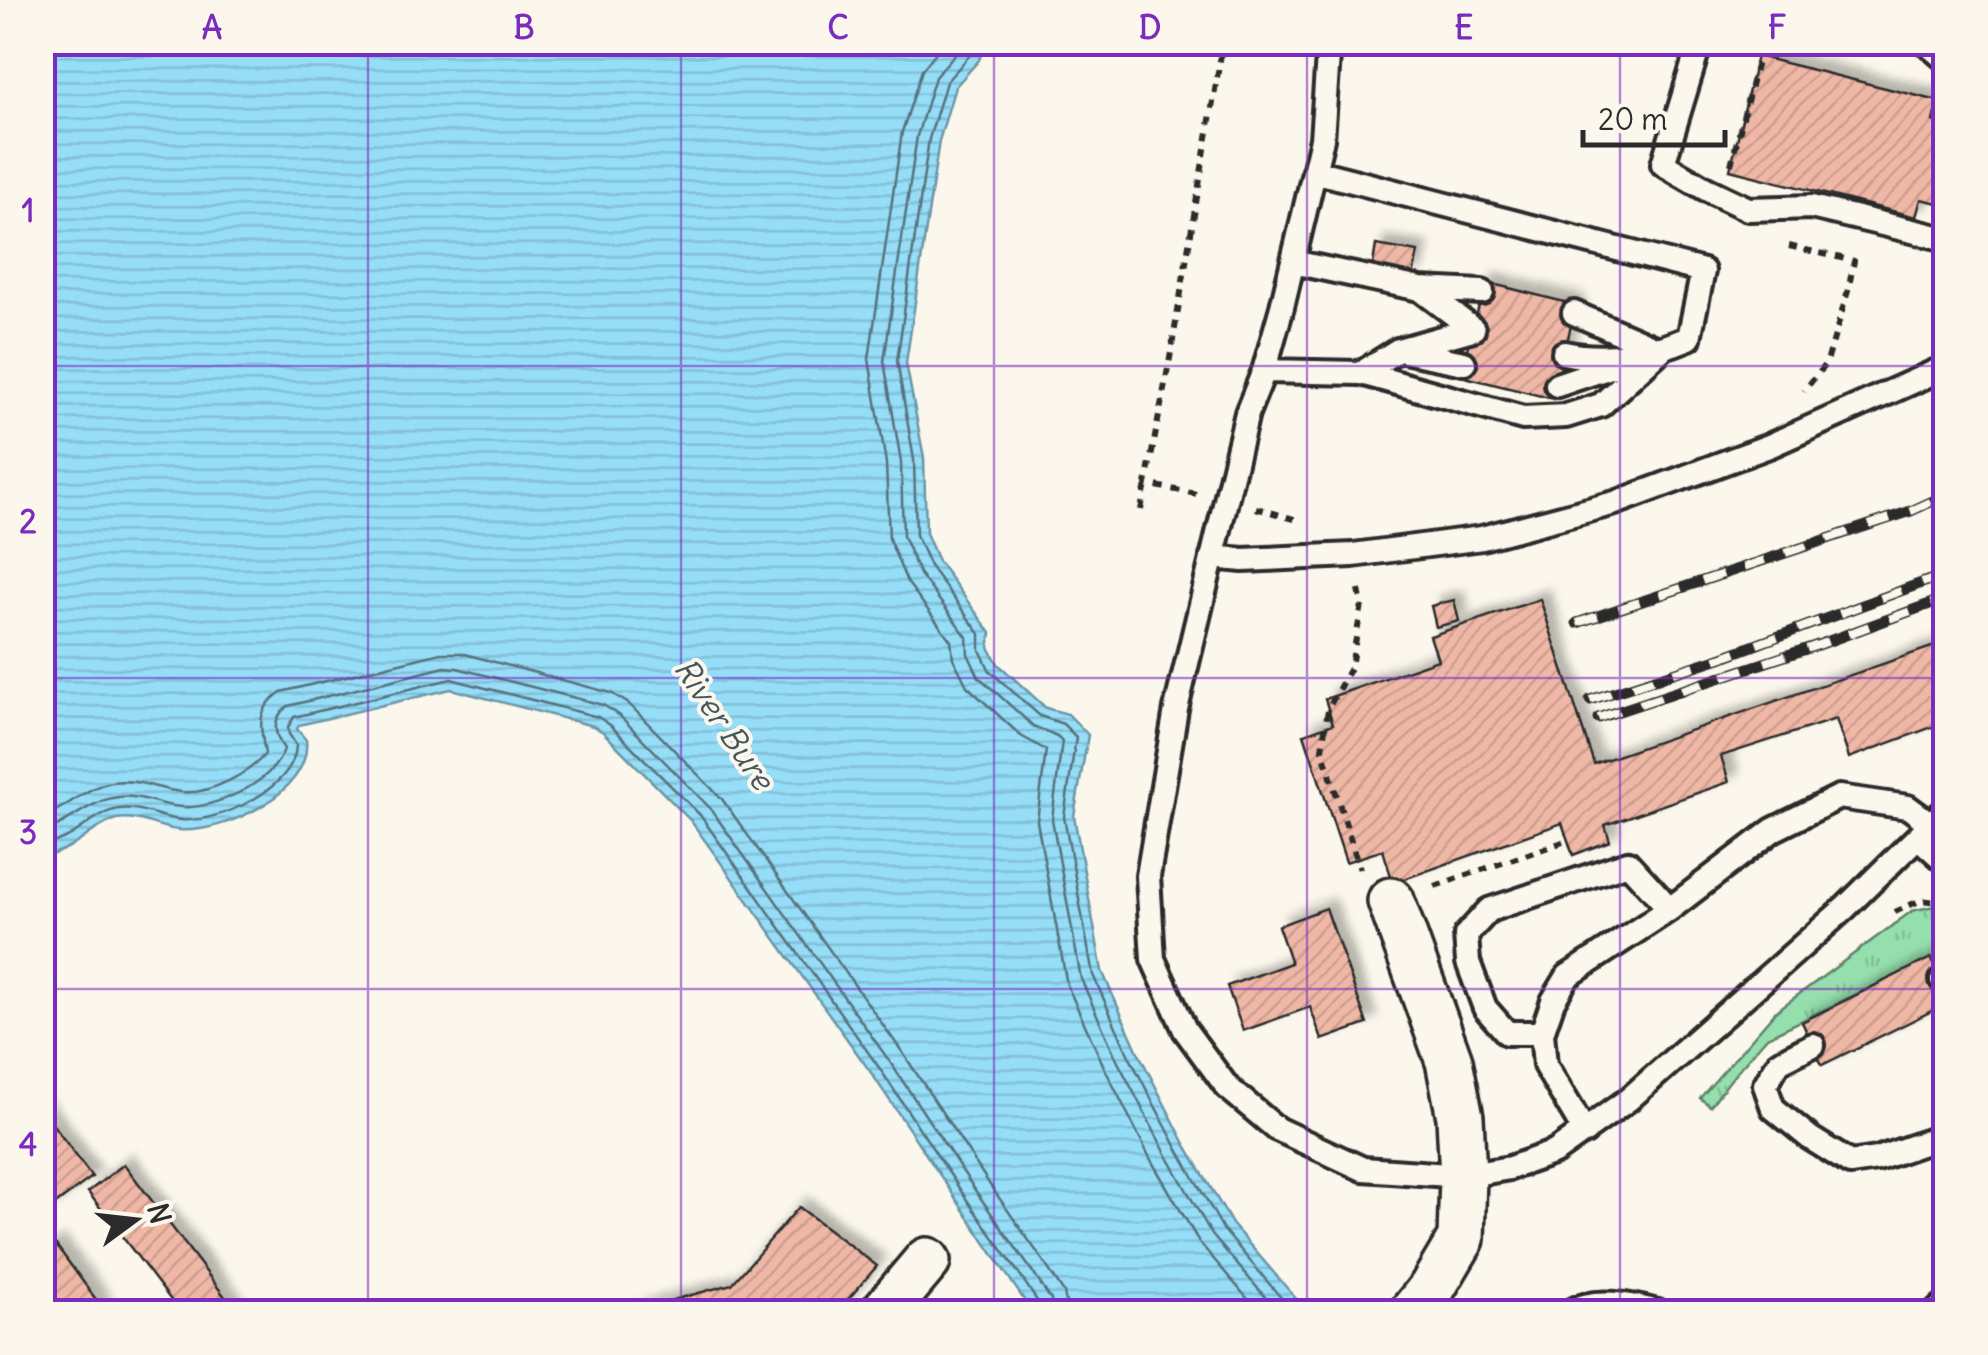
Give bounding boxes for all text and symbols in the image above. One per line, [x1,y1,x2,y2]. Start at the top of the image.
text: A [202,7,222,48]
text: B [514,7,534,48]
text: C [827,7,849,48]
text: D [1139,7,1161,48]
text: E [1455,7,1473,48]
text: F [1768,7,1786,48]
scale bar [1583,85,1726,147]
text: 20 m [1598,100,1668,138]
text: 1 [22,190,34,231]
text: 2 [19,501,37,542]
water label: River Bure [665,650,785,800]
text: 3 [19,812,37,853]
text: 4 [19,1124,37,1165]
north arrow [85,1170,185,1270]
text: N [139,1200,179,1228]

